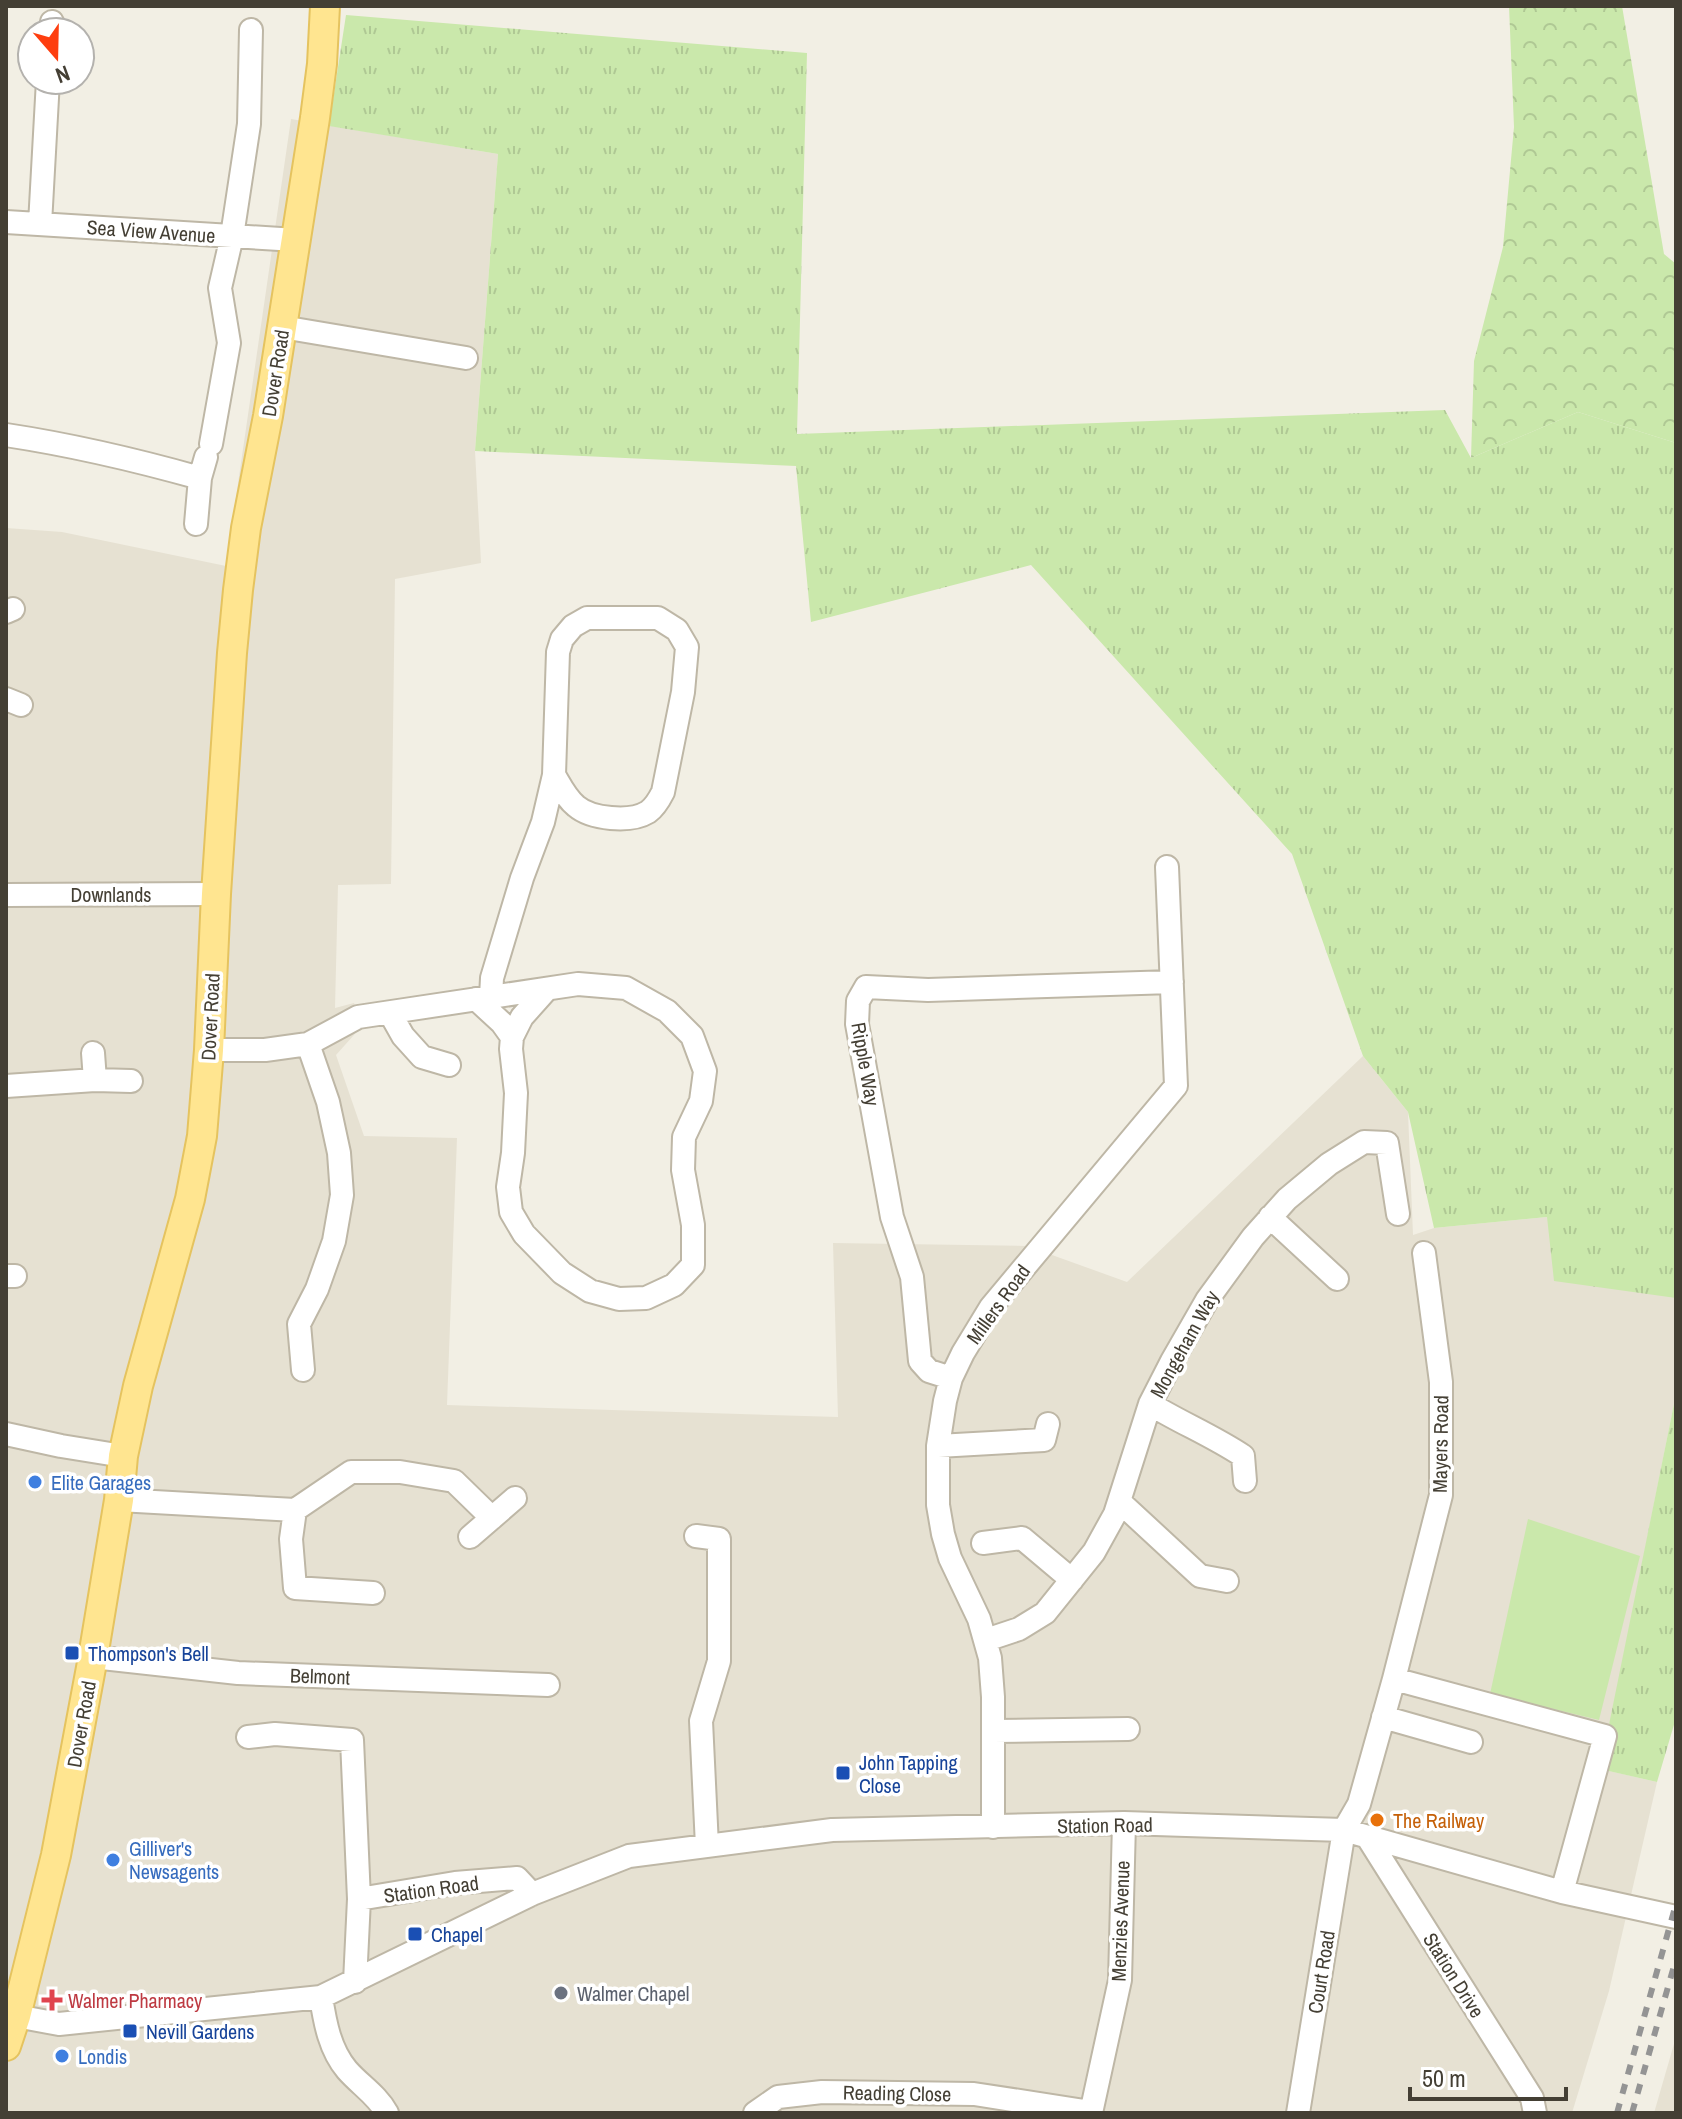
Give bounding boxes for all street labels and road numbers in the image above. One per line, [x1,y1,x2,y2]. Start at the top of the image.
street label: Sea View Avenue [86,213,216,249]
street label: Dover Road [255,328,295,418]
street label: Downlands [70,881,152,908]
street label: Dover Road [194,973,226,1061]
street label: Ripple Way [845,1020,887,1109]
street label: Millers Road [960,1259,1036,1349]
street label: Mongeham Way [1143,1285,1225,1403]
street label: Mayers Road [1426,1395,1454,1493]
street label: Belmont [289,1661,351,1691]
street label: Dover Road [60,1679,102,1769]
street label: Station Road [1057,1811,1153,1839]
street label: Menzies Avenue [1104,1860,1136,1982]
street label: Station Road [382,1869,480,1909]
street label: Station Drive [1417,1927,1491,2023]
street label: Court Road [1301,1928,1341,2016]
street label: Reading Close [843,2079,951,2107]

